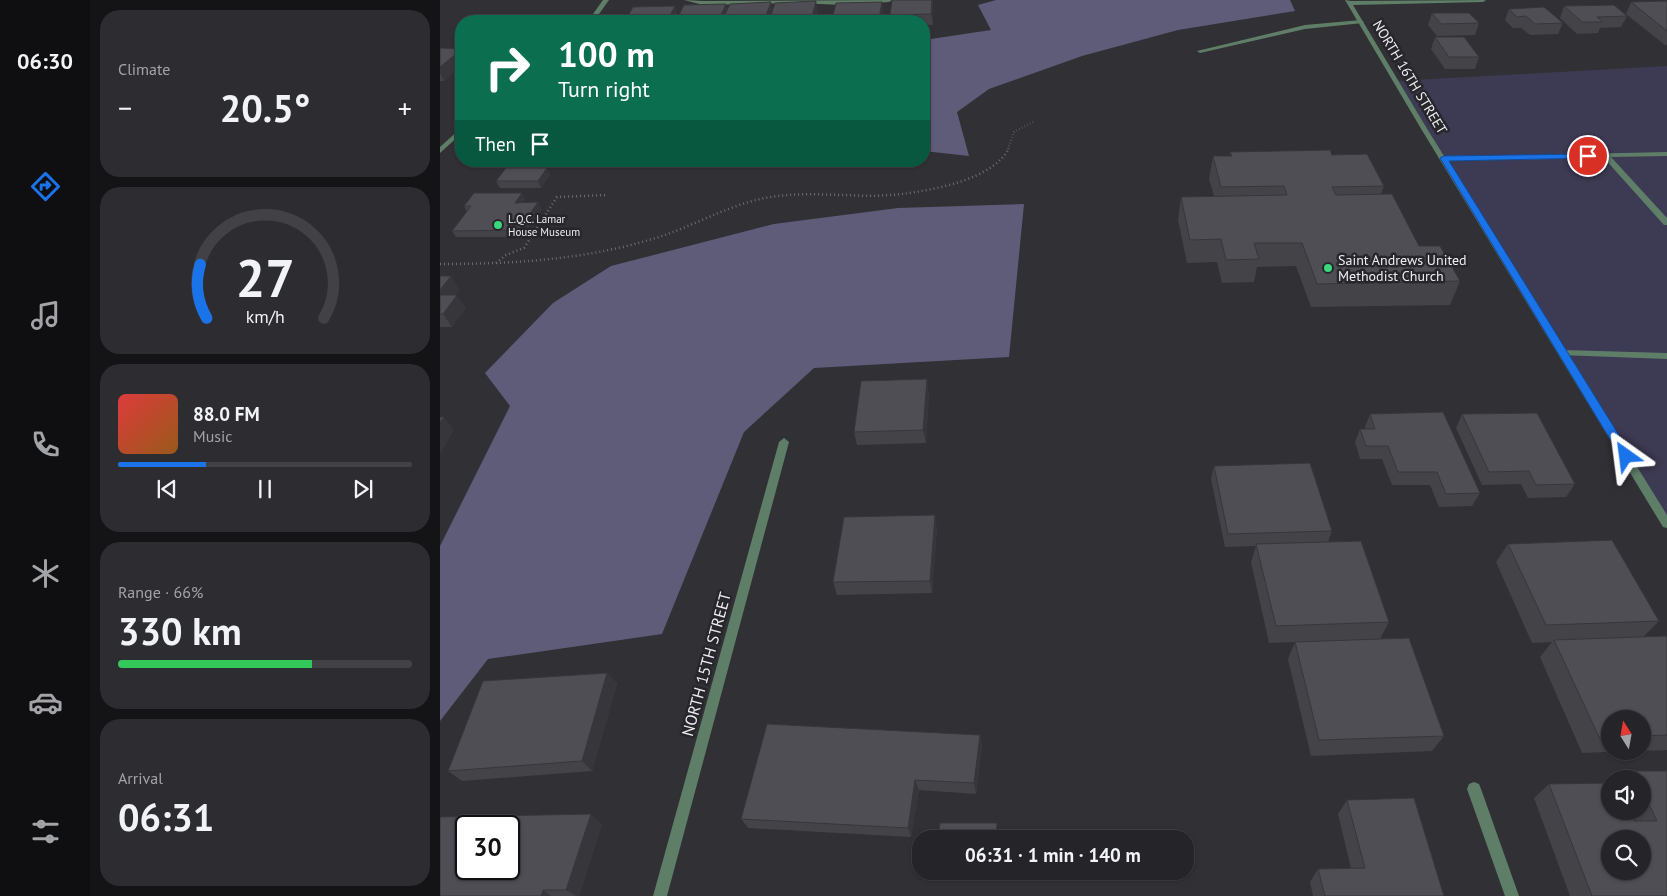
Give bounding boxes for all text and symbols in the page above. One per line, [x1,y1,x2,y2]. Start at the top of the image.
street label: NORTH 16TH STREET [1369,17,1451,137]
text: 100 m [558,31,655,77]
icon: right [475,35,540,100]
text: 06:30 [17,47,73,75]
text: Climate [118,59,170,79]
text: Turn right [558,75,650,103]
text: 20.5° [220,83,310,132]
text: − [118,89,132,126]
text: + [398,89,412,126]
icon: arrive [526,130,554,158]
text: Then [475,132,516,156]
pin [1567,135,1609,177]
icon: arrive [1574,142,1602,170]
icon: directions [28,169,63,204]
place label: L.Q.C. Lamar House Museum [508,212,580,239]
marker: L.Q.C. Lamar House Museum [492,219,504,231]
text: 27 [236,244,294,311]
place label: Saint Andrews United Methodist Church [1338,251,1467,285]
marker: Saint Andrews United Methodist Church [1322,262,1334,274]
icon: music [28,298,63,333]
text: km/h [245,305,285,328]
text: 88.0 FM [193,402,260,426]
text: Music [193,426,233,446]
icon: phone [28,427,63,462]
position arrow [1599,429,1651,481]
icon: previous [153,475,181,503]
icon: pause [251,475,279,503]
icon: next [349,475,377,503]
icon: climate [28,556,63,591]
text: Range · 66% [118,582,203,602]
street label: NORTH 15TH STREET [677,590,735,738]
text: 330 km [118,606,242,655]
icon: car [28,685,63,720]
north arrow [1601,710,1651,760]
map controls [1601,710,1651,880]
text: Arrival [118,768,163,788]
button: sound [1601,770,1651,820]
text: 06:31 [118,792,214,841]
icon: filters [28,814,63,849]
speed limit sign: 30 [455,815,520,880]
button: search [1601,830,1651,880]
text: 06:31 · 1 min · 140 m [965,843,1141,867]

